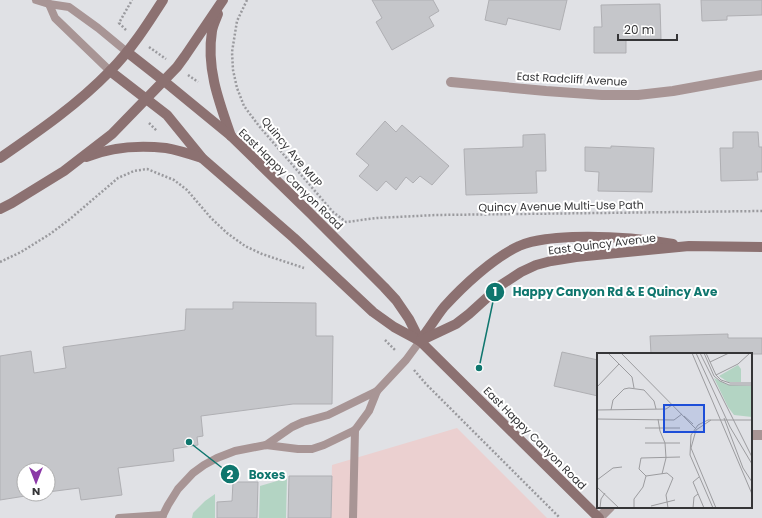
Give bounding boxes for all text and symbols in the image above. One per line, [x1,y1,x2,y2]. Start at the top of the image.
scale bar [618,16,677,42]
text: 20 m [624,21,654,38]
street label: East Radcliff Avenue [516,68,628,90]
street label: Quincy Ave MUP [258,113,326,191]
street label: East Happy Canyon Road [235,125,347,233]
street label: Quincy Avenue Multi-Use Path [478,197,644,215]
street label: East Quincy Avenue [547,229,657,259]
callout: Happy Canyon Rd & E Quincy Ave [485,280,725,304]
text: 1 [493,283,497,300]
text: Happy Canyon Rd & E Quincy Ave [513,283,718,300]
inset map [597,353,752,508]
street label: East Happy Canyon Road [480,383,590,493]
north arrow [16,462,56,502]
callout: Boxes [220,462,293,486]
text: 2 [227,466,234,483]
text: Boxes [249,466,286,483]
text: N [32,484,40,500]

